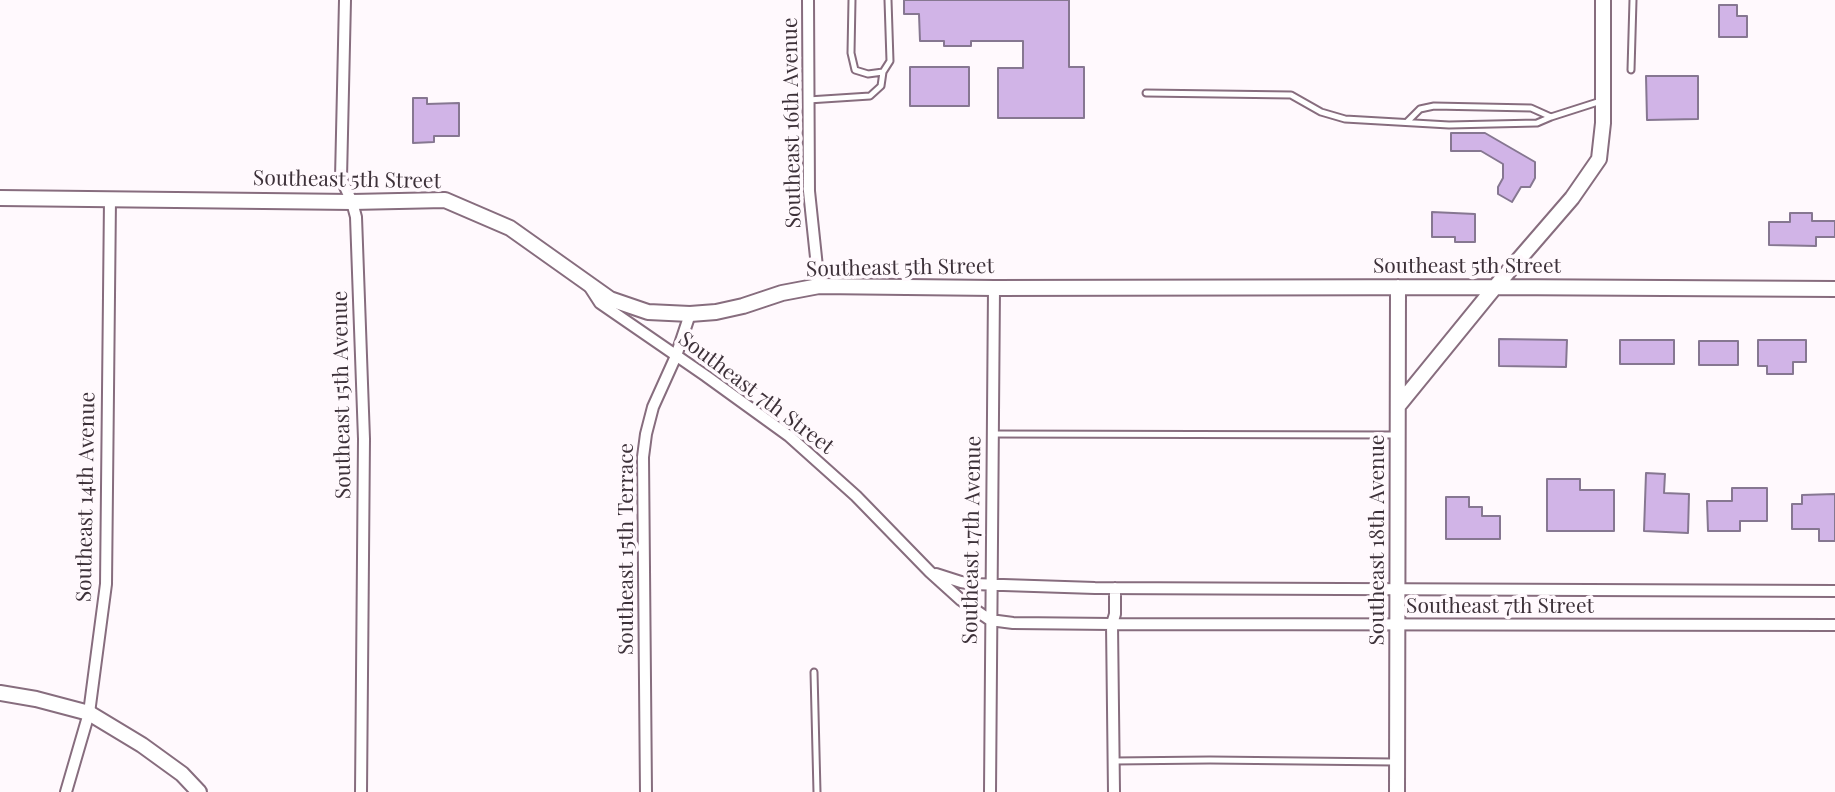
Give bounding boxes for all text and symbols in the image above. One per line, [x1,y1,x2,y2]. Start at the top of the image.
street label: Southeast 16th Avenue [778,17,806,229]
street label: Southeast 5th Street [253,166,441,194]
street label: Southeast 5th Street [1373,253,1561,279]
street label: Southeast 5th Street [806,254,994,282]
street label: Southeast 15th Avenue [328,291,356,499]
street label: Southeast 7th Street [673,326,839,460]
street label: Southeast 14th Avenue [72,392,100,602]
street label: Southeast 18th Avenue [1364,435,1390,645]
street label: Southeast 17th Avenue [958,436,986,644]
street label: Southeast 15th Terrace [613,443,639,655]
street label: Southeast 7th Street [1406,593,1594,619]

